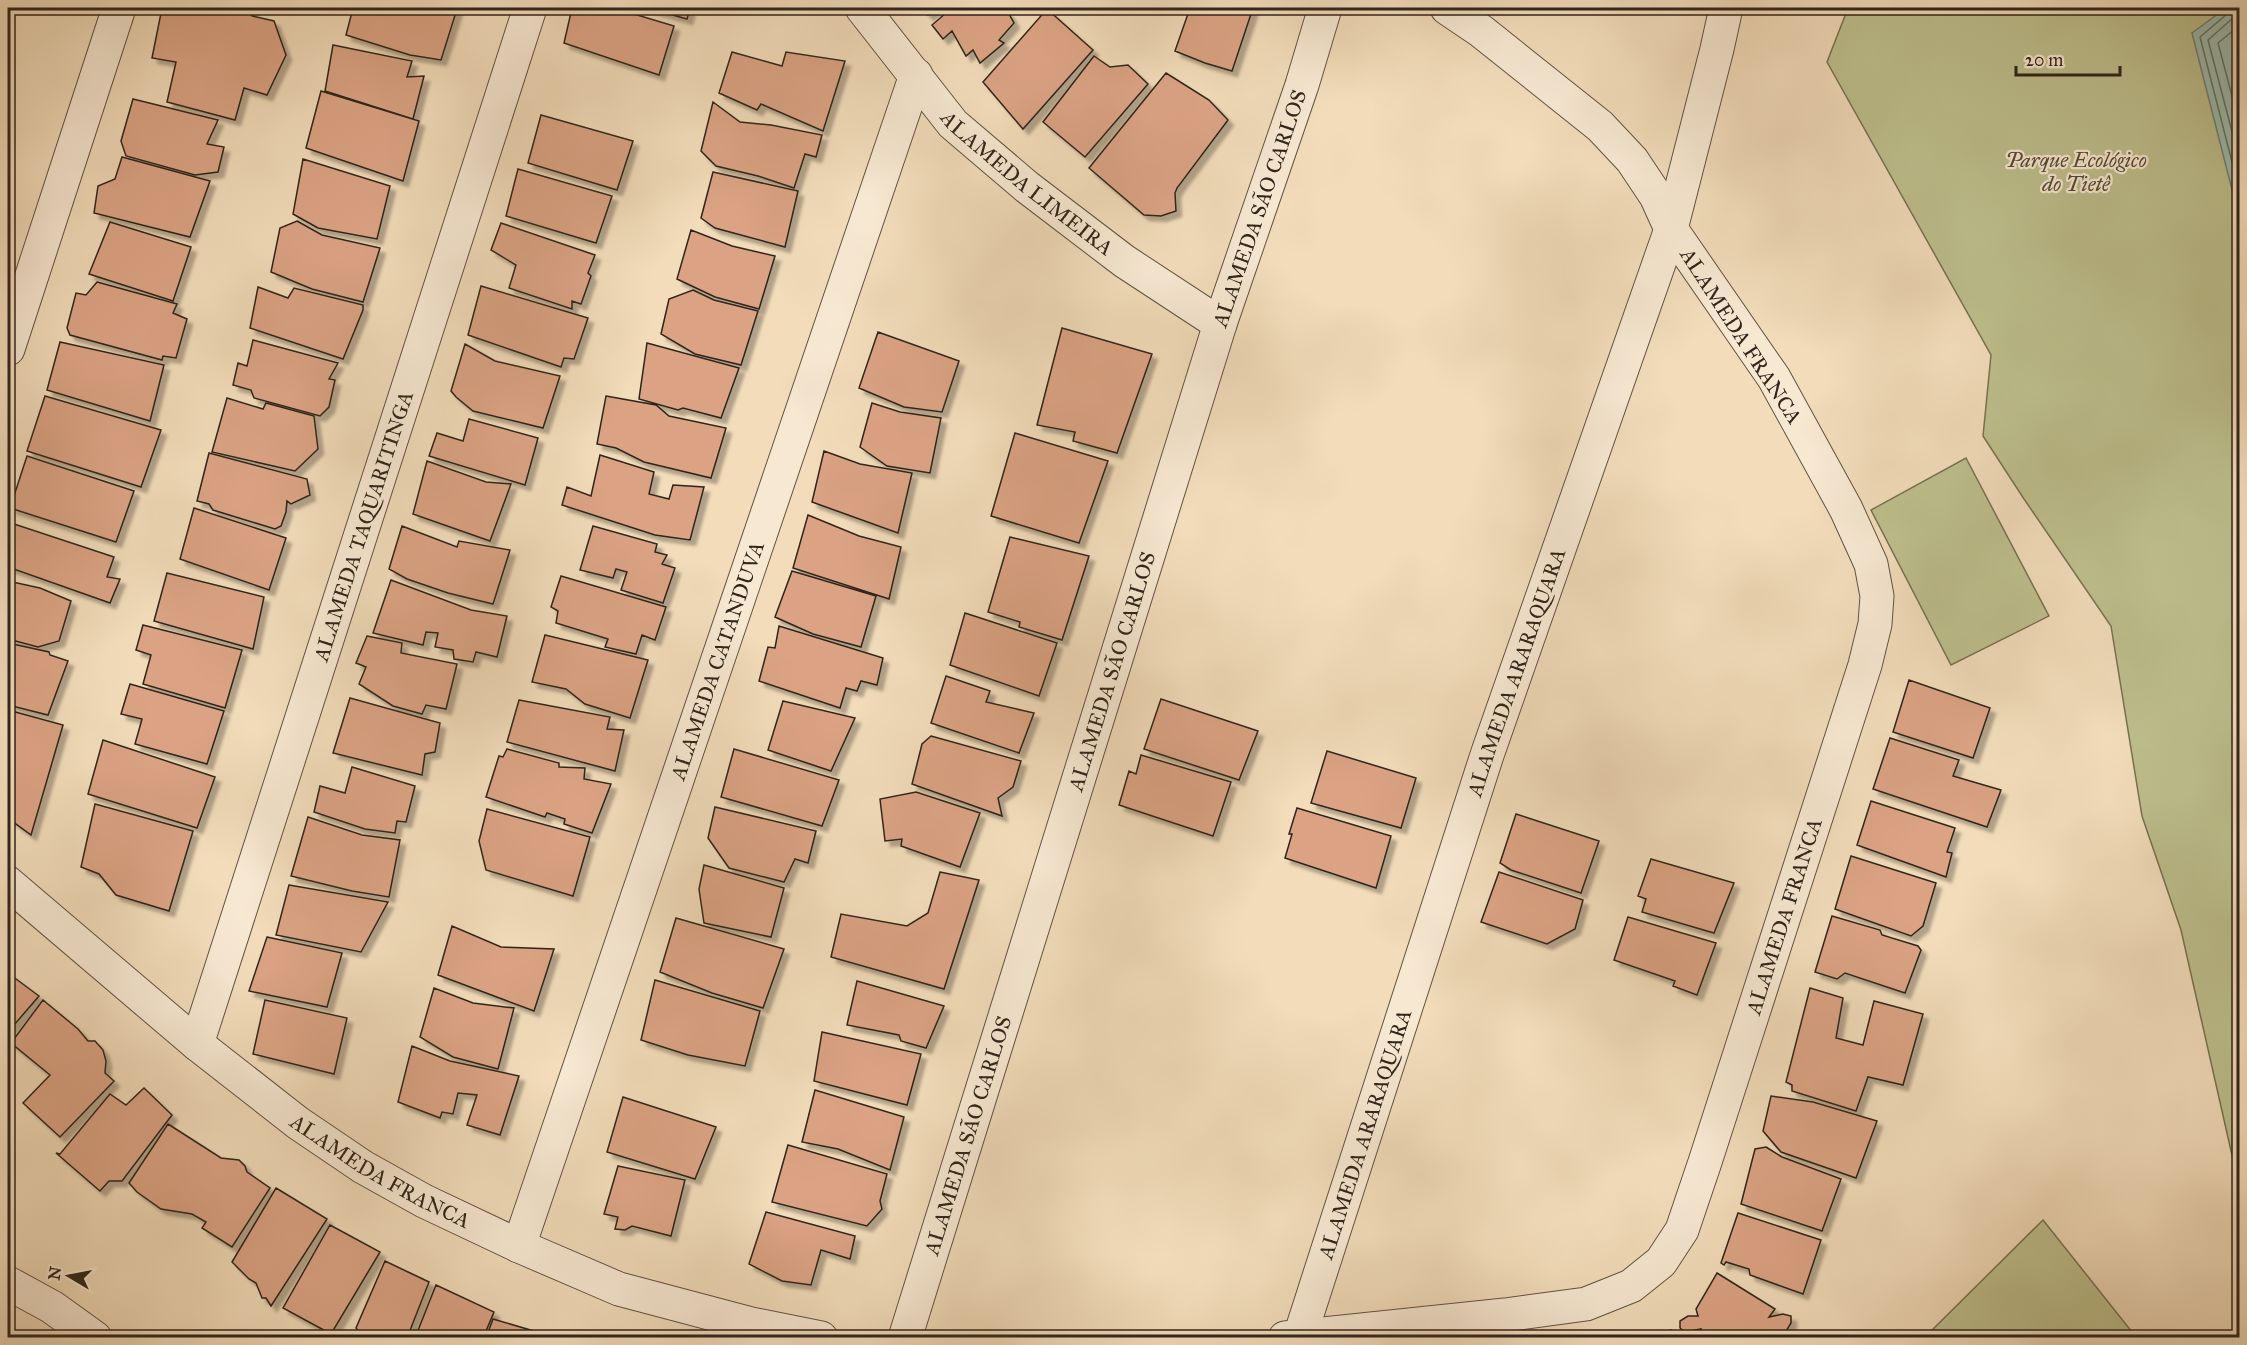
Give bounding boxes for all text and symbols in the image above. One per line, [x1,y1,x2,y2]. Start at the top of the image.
scale bar [2016,39,2120,77]
text: 20 m [2025,49,2063,71]
street label: ALAMEDA SÃO CARLOS [1207,86,1312,331]
street label: ALAMEDA LIMEIRA [934,105,1118,261]
park label: Parque Ecológico do Tietê [2005,147,2147,197]
street label: ALAMEDA FRANCA [1674,242,1808,429]
street label: ALAMEDA TAQUARITINGA [308,388,419,666]
street label: ALAMEDA CATANDUVA [665,538,770,784]
street label: ALAMEDA ARARAQUARA [1461,545,1571,801]
street label: ALAMEDA SÃO CARLOS [1062,549,1161,795]
street label: ALAMEDA FRANCA [1740,815,1828,1019]
street label: ALAMEDA ARARAQUARA [1312,1006,1417,1263]
street label: ALAMEDA SÃO CARLOS [918,1013,1017,1259]
street label: ALAMEDA FRANCA [284,1108,474,1234]
north arrow [39,1246,99,1306]
text: N [44,1265,65,1282]

